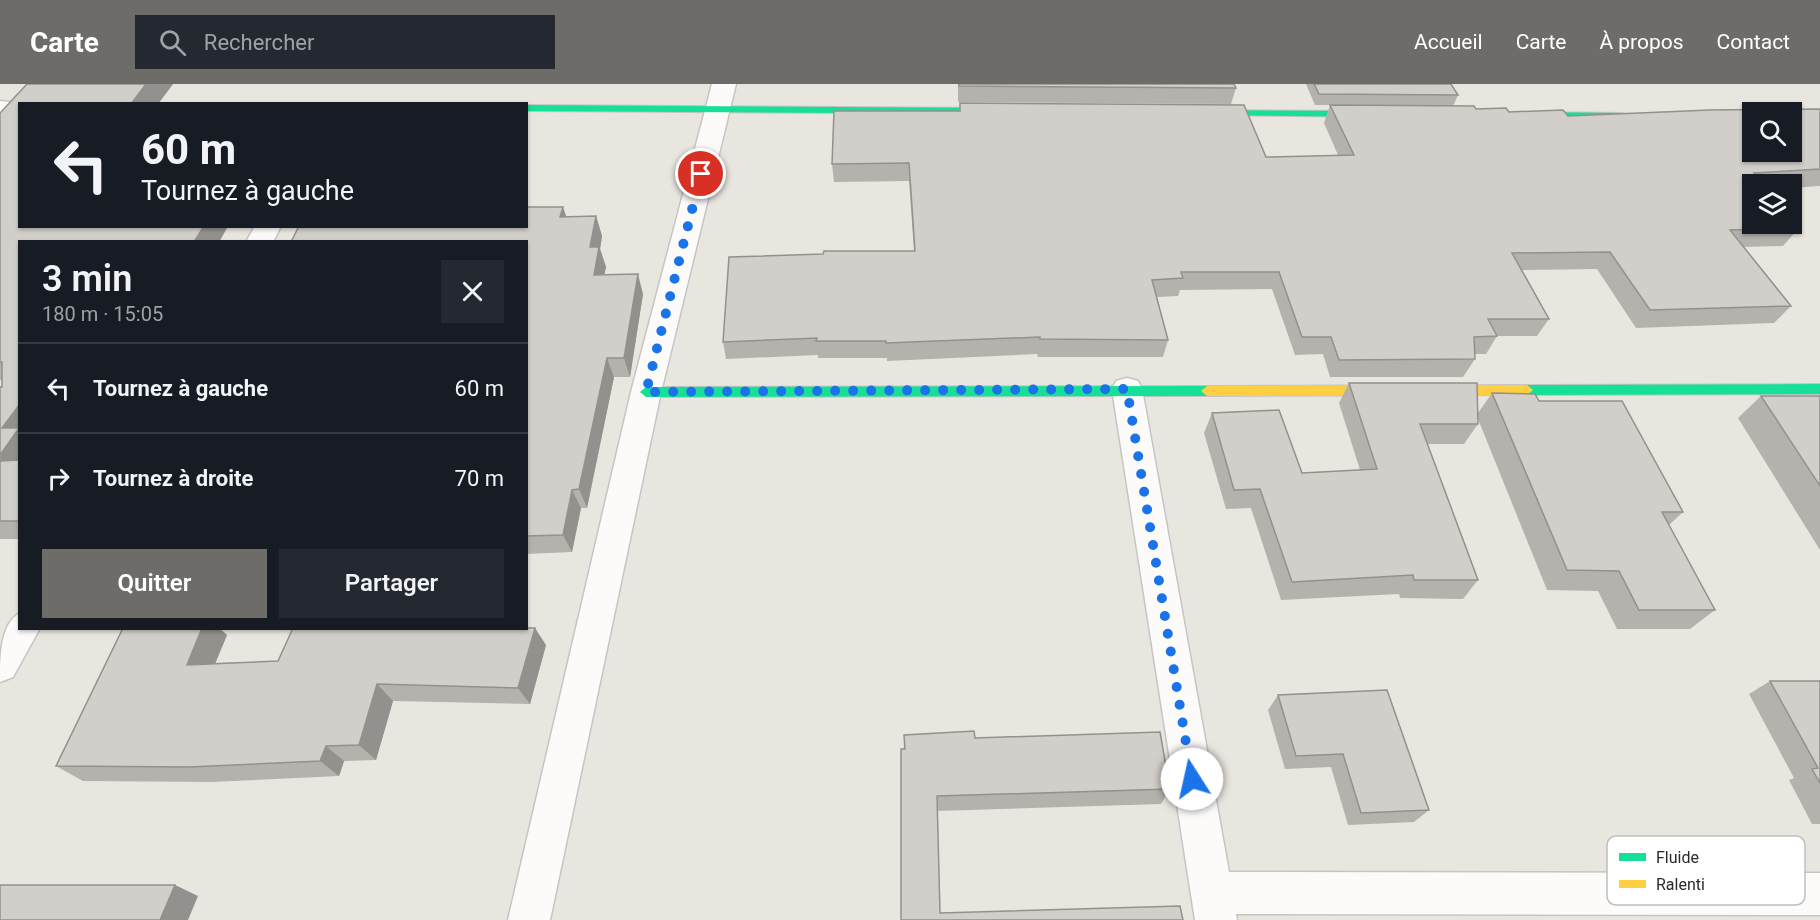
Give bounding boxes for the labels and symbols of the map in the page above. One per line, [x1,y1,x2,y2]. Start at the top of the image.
pin [675,148,726,199]
position arrow [1160,747,1224,811]
legend [1607,836,1805,905]
text: Fluide [1656,848,1699,867]
text: Ralenti [1656,875,1705,894]

